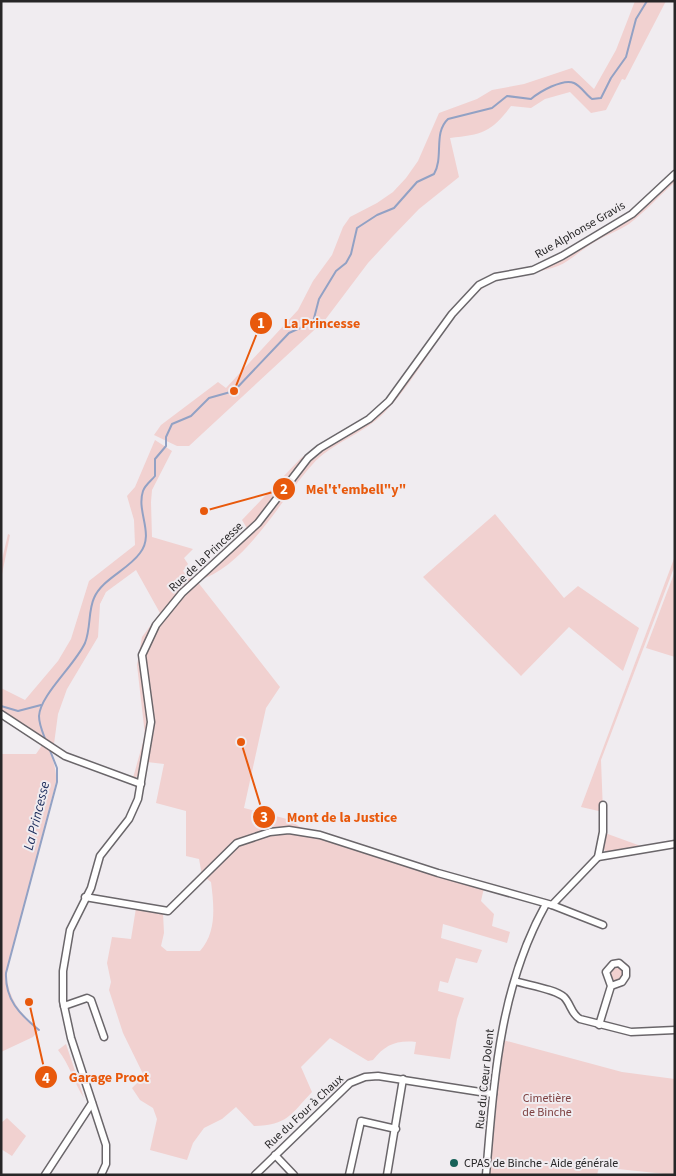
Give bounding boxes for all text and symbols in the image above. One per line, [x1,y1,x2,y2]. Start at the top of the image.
street label: Rue Alphonse Gravis [532,197,628,263]
callout: La Princesse [249,308,370,337]
text: 1 [257,313,265,334]
text: La Princesse [284,314,360,334]
callout: Mel't'embell"y" [271,474,416,503]
text: 2 [280,479,288,500]
text: Mel't'embell"y" [306,480,406,500]
street label: Rue de la Princesse [165,518,247,596]
water label: La Princesse [19,779,55,853]
callout: Mont de la Justice [251,803,407,832]
text: 3 [260,807,268,828]
text: Mont de la Justice [287,808,397,828]
street label: Rue du Cœur Dolent [471,1028,499,1130]
callout: Garage Proot [33,1063,159,1092]
text: 4 [42,1068,50,1089]
text: Garage Proot [69,1068,150,1088]
street label: Rue du Four à Chaux [261,1070,348,1153]
park label: Cimetière de Binche [522,1090,572,1121]
place label: CPAS de Binche - Aide générale [464,1155,618,1172]
marker: CPAS de Binche - Aide générale [448,1157,460,1169]

